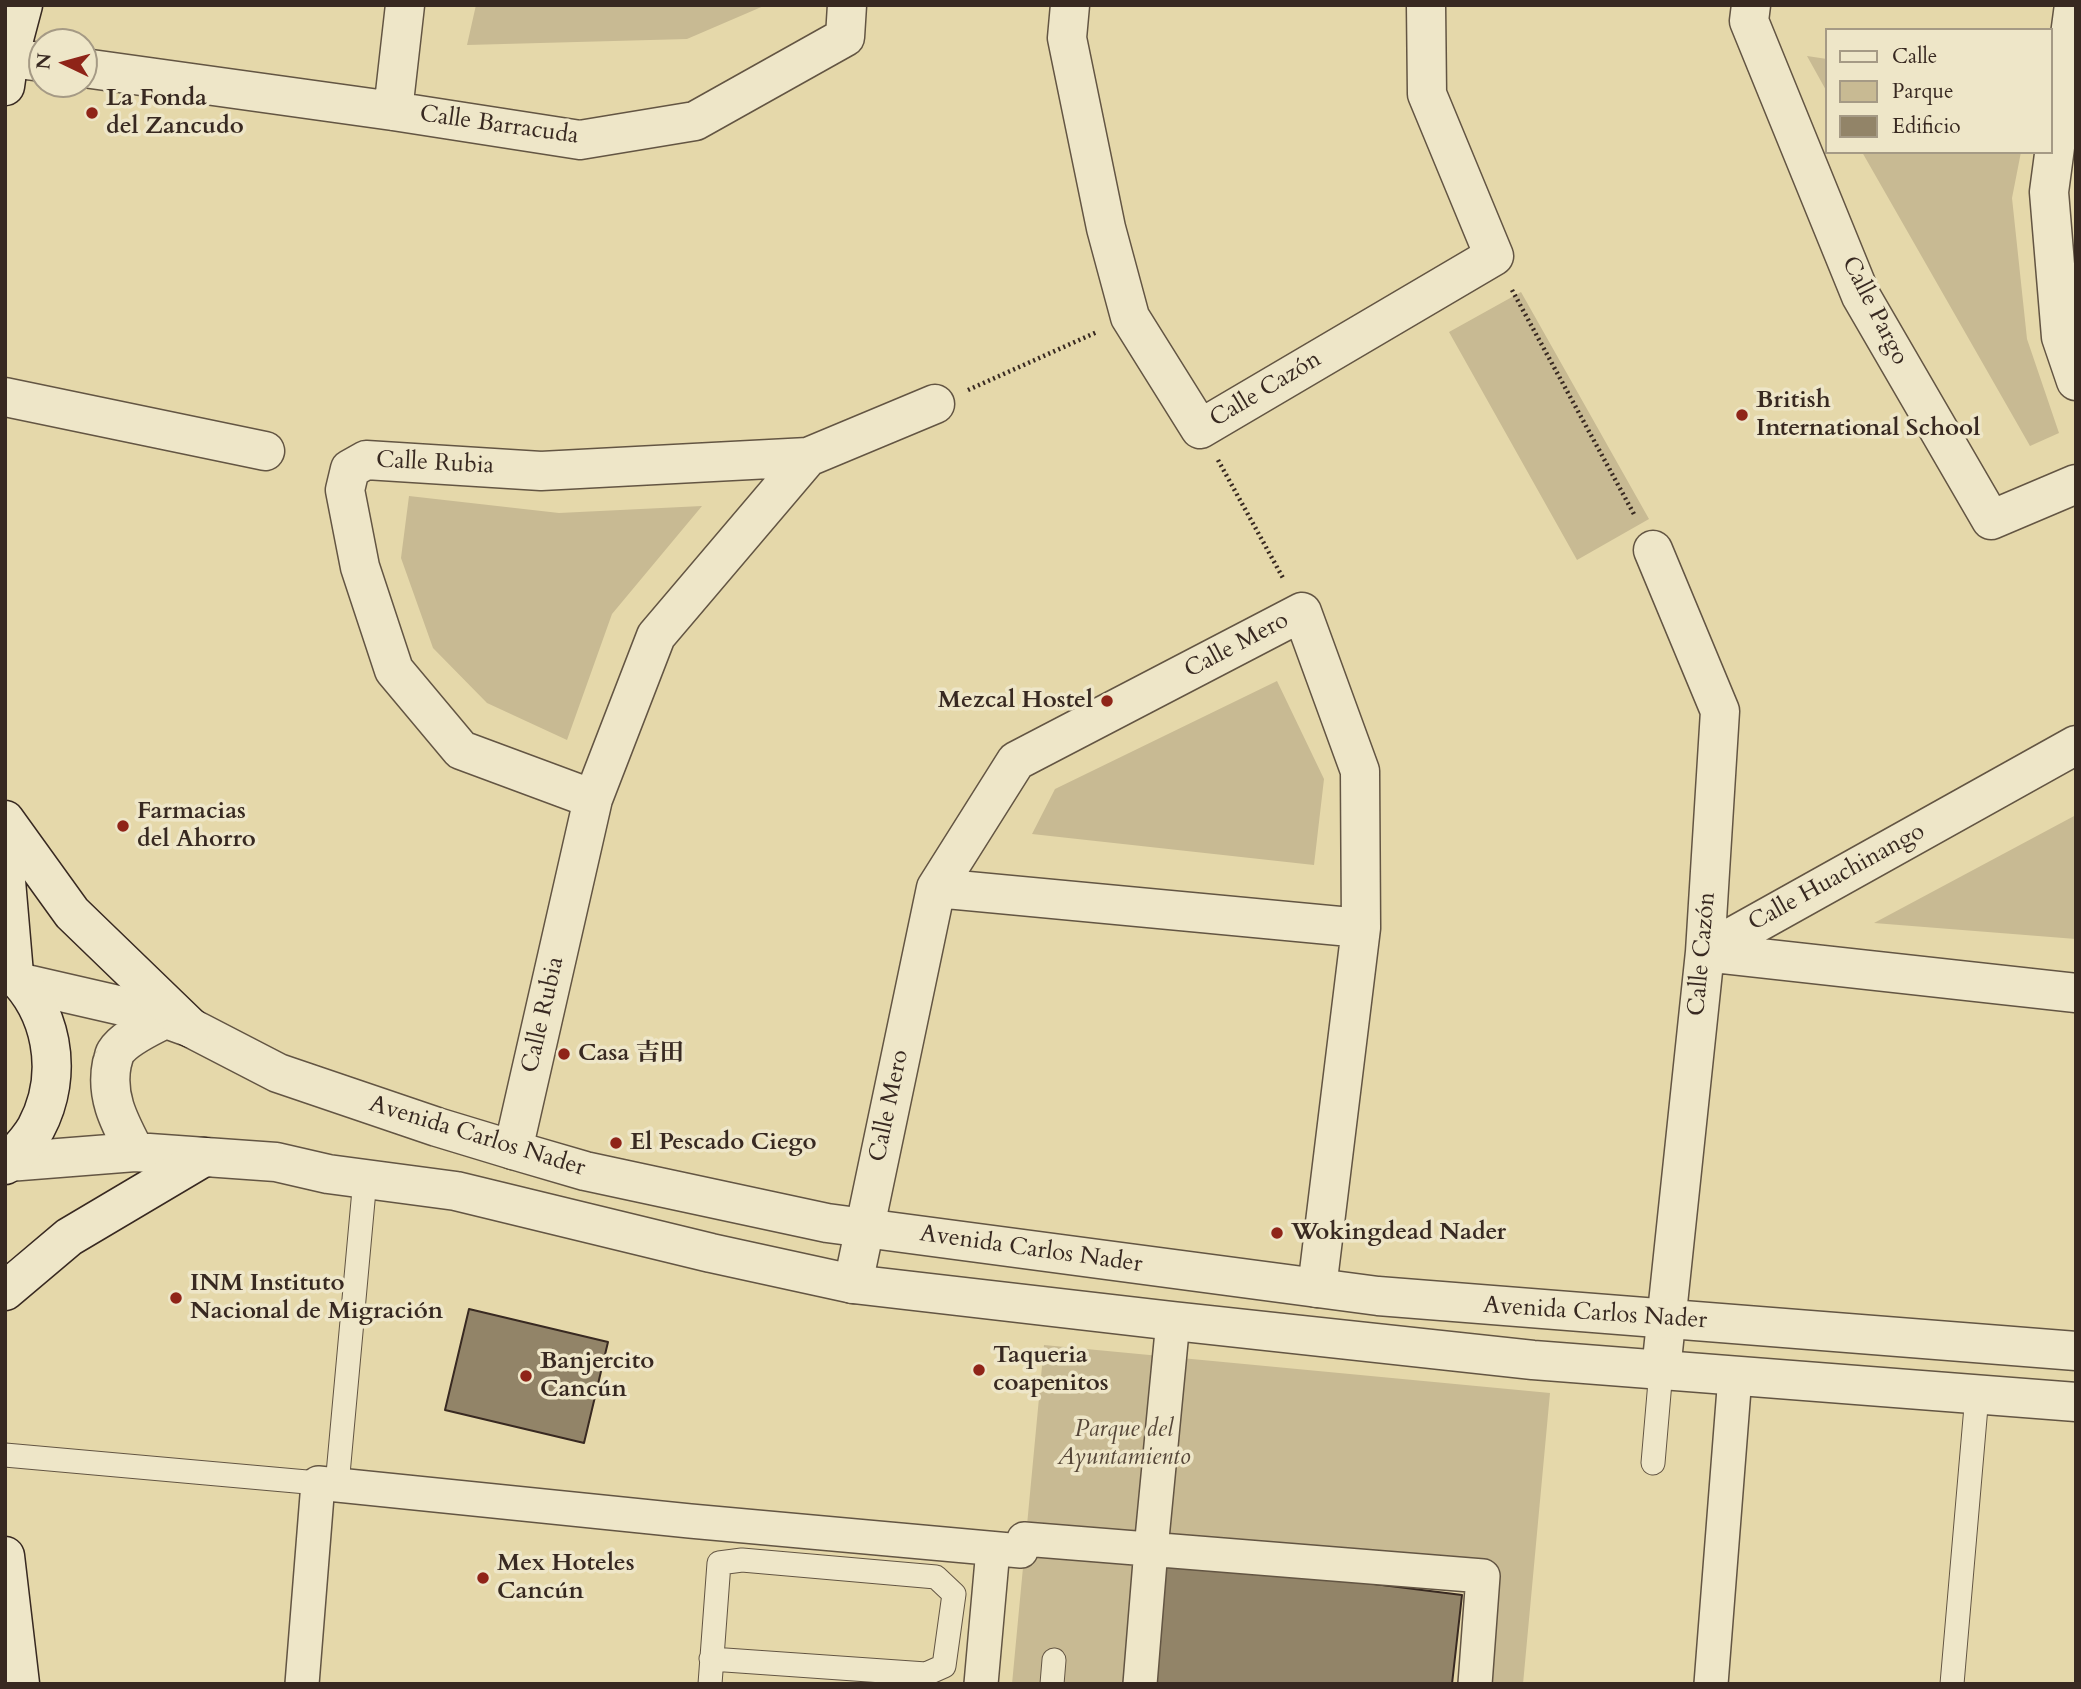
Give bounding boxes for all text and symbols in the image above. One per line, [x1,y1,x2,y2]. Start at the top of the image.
north arrow [28,28,98,98]
legend [1826,28,2053,154]
text: Calle [1892,42,1937,71]
text: N [30,52,58,71]
text: Parque [1892,77,1953,106]
place label: La Fonda del Zancudo [106,85,244,141]
street label: Calle Barracuda [418,101,580,151]
marker: La Fonda del Zancudo [84,105,100,121]
text: Edificio [1892,112,1961,141]
street label: Calle Pargo [1834,252,1914,370]
street label: Calle Cazón [1205,346,1327,434]
place label: British International School [1756,387,1980,443]
marker: British International School [1734,407,1750,423]
street label: Calle Rubia [375,447,495,481]
street label: Calle Mero [1180,607,1294,685]
place label: Mezcal Hostel [938,687,1093,715]
marker: Mezcal Hostel [1099,693,1115,709]
place label: Farmacias del Ahorro [137,798,256,854]
marker: Farmacias del Ahorro [115,818,131,834]
street label: Calle Huachinango [1744,818,1930,938]
street label: Calle Cazón [1683,891,1723,1017]
street label: Calle Rubia [517,954,571,1076]
place label: Casa 吉田 [578,1040,684,1068]
marker: Casa 吉田 [556,1046,572,1062]
street label: Calle Mero [864,1047,916,1165]
street label: Avenida Carlos Nader [365,1090,589,1184]
place label: El Pescado Ciego [630,1129,817,1157]
marker: El Pescado Ciego [608,1135,624,1151]
place label: Wokingdead Nader [1291,1219,1506,1247]
street label: Avenida Carlos Nader [918,1220,1144,1280]
marker: Wokingdead Nader [1269,1225,1285,1241]
place label: INM Instituto Nacional de Migración [190,1270,443,1326]
marker: INM Instituto Nacional de Migración [168,1290,184,1306]
street label: Avenida Carlos Nader [1482,1292,1708,1336]
place label: Taqueria coapenitos [993,1342,1109,1398]
place label: Banjercito Cancún [540,1348,654,1404]
marker: Taqueria coapenitos [971,1362,987,1378]
marker: Banjercito Cancún [518,1368,534,1384]
park label: Parque del Ayuntamiento [1057,1416,1191,1472]
place label: Mex Hoteles Cancún [497,1550,635,1606]
marker: Mex Hoteles Cancún [475,1570,491,1586]

